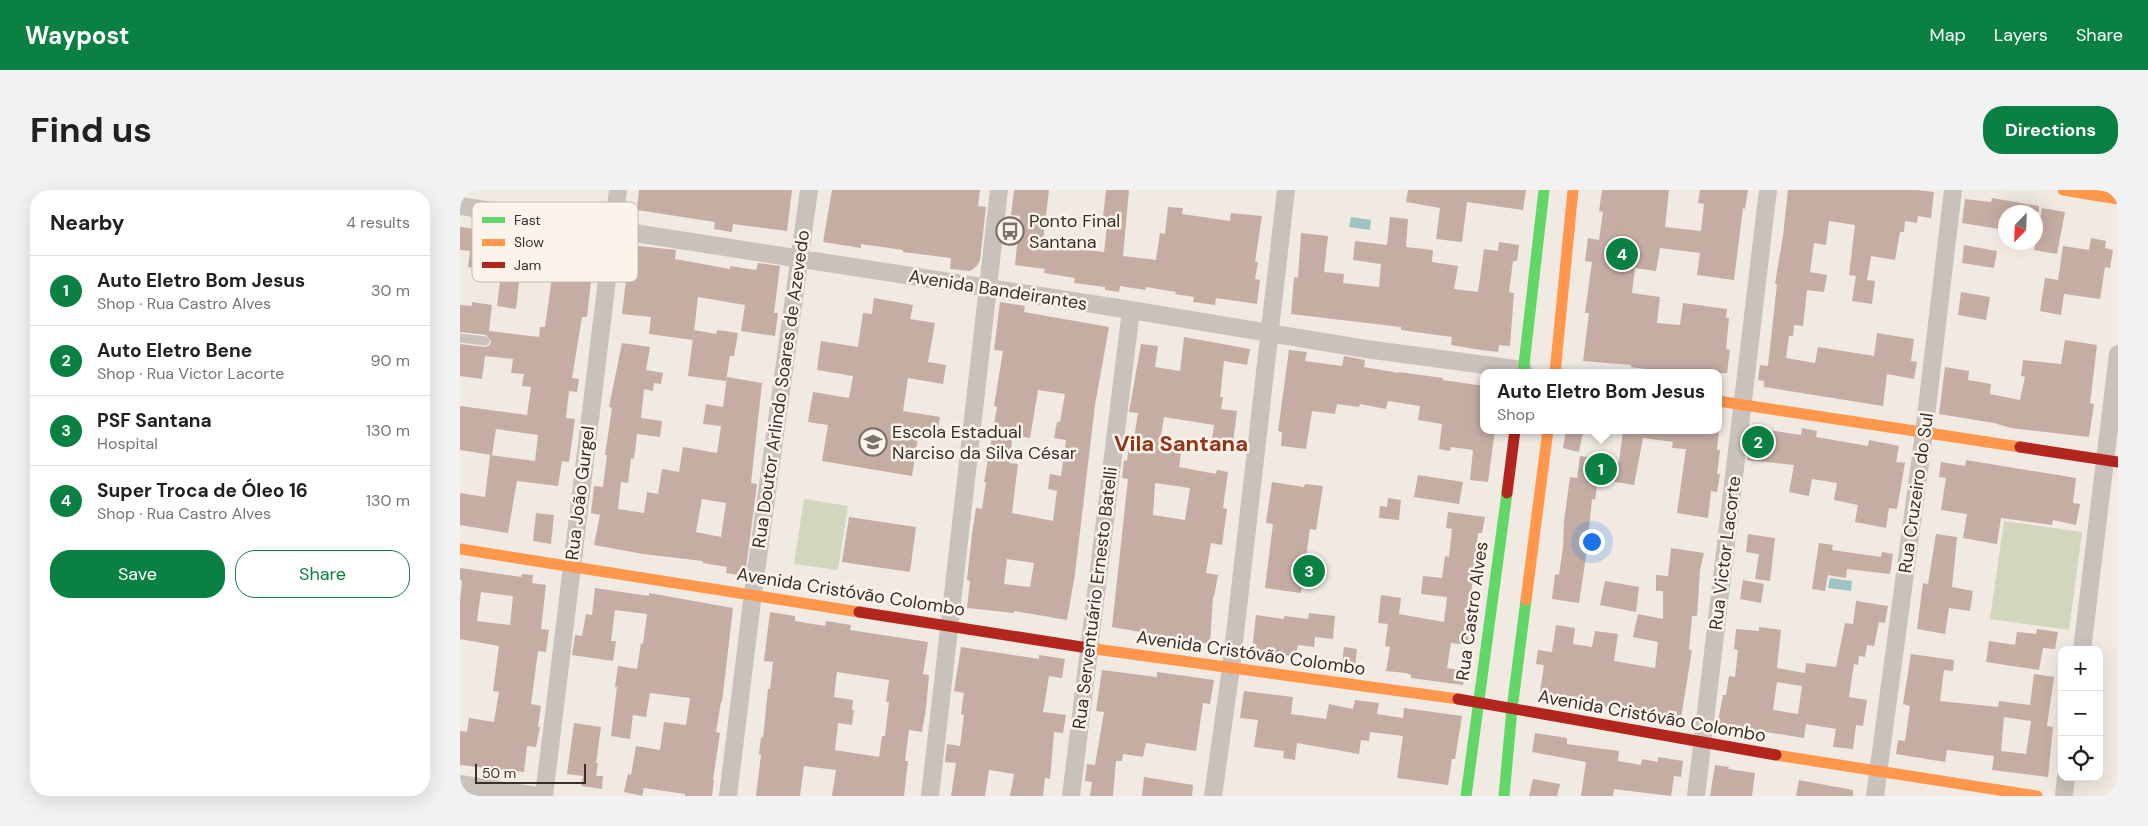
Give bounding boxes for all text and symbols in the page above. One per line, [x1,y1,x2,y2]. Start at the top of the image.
text: Waypost [25,20,129,51]
text: Map [1930,23,1966,47]
text: Layers [1994,23,2048,47]
text: Share [2076,23,2123,47]
button: Directions [1983,106,2118,154]
text: Find us [30,107,152,153]
legend [472,202,638,282]
north arrow [1998,205,2043,250]
text: Nearby [50,209,124,237]
place label: Ponto Final Santana [1029,209,1120,254]
text: Fast [514,211,541,229]
text: 4 results [346,212,410,233]
bus stop icon: Ponto Final Santana [995,216,1025,246]
street label: Rua Doutor Arlindo Soares de Azevedo [747,229,815,549]
text: Slow [514,233,544,251]
pin: 4 [1606,235,1638,273]
text: Jam [514,256,541,274]
street label: Avenida Bandeirantes [907,264,1089,316]
text: Auto Eletro Bom Jesus [97,268,305,293]
text: 1 [63,280,69,301]
text: 30 m [371,280,410,301]
text: Shop · Rua Castro Alves [97,293,271,314]
text: Auto Eletro Bene [97,338,252,363]
text: 2 [61,350,71,371]
text: 90 m [370,350,410,371]
text: Shop · Rua Victor Lacorte [97,363,284,384]
popup [1480,369,1722,434]
text: Auto Eletro Bom Jesus [1497,379,1705,404]
text: Shop [1497,404,1535,425]
text: PSF Santana [97,408,212,433]
street label: Rua Cruzeiro do Sul [1893,411,1939,575]
text: 3 [61,420,71,441]
text: 130 m [366,420,410,441]
place label: Escola Estadual Narciso da Silva César [892,420,1077,465]
pin: 2 [1742,423,1774,461]
street label: Rua João Gurgel [560,425,600,561]
school or university icon: Escola Estadual Narciso da Silva César [858,427,888,457]
district label: Vila Santana [1114,429,1248,458]
text: Hospital [97,433,158,454]
pin: 1 [1585,450,1617,488]
street label: Rua Serventuário Ernesto Batelli [1067,465,1123,731]
street label: Rua Victor Lacorte [1704,475,1746,631]
text: Super Troca de Óleo 16 [97,478,308,503]
text: 4 [61,490,71,511]
text: 130 m [366,490,410,511]
text: Shop · Rua Castro Alves [97,503,271,524]
your location [1579,529,1605,555]
street label: Rua Castro Alves [1450,540,1494,682]
button: Save [50,550,225,598]
button: Share [235,550,410,598]
pin: 3 [1293,552,1325,590]
street label: Avenida Cristóvão Colombo [735,562,967,622]
street label: Avenida Cristóvão Colombo [1135,625,1367,681]
map controls [2058,646,2103,781]
button: + [2058,646,2103,691]
street label: Avenida Cristóvão Colombo [1536,684,1768,748]
button: − [2058,691,2103,736]
button: locate [2058,736,2103,781]
scale bar [475,761,586,784]
text: 50 m [482,764,516,782]

